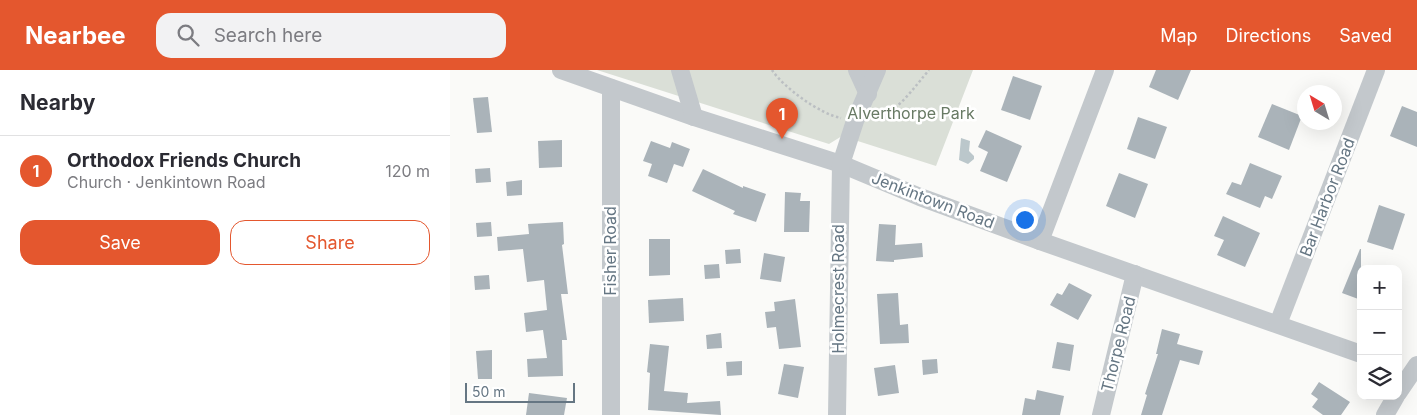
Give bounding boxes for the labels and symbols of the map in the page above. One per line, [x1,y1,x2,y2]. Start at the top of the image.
north arrow [1297,85,1342,130]
pin: 1 [766,98,798,139]
park label: Alverthorpe Park [847,103,975,123]
street label: Bar Harbor Road [1295,135,1359,259]
street label: Jenkintown Road [869,167,997,233]
street label: Fisher Road [600,206,620,296]
your location [1012,207,1038,233]
street label: Holmecrest Road [828,224,848,354]
street label: Thorpe Road [1096,294,1140,394]
scale bar [465,380,575,403]

